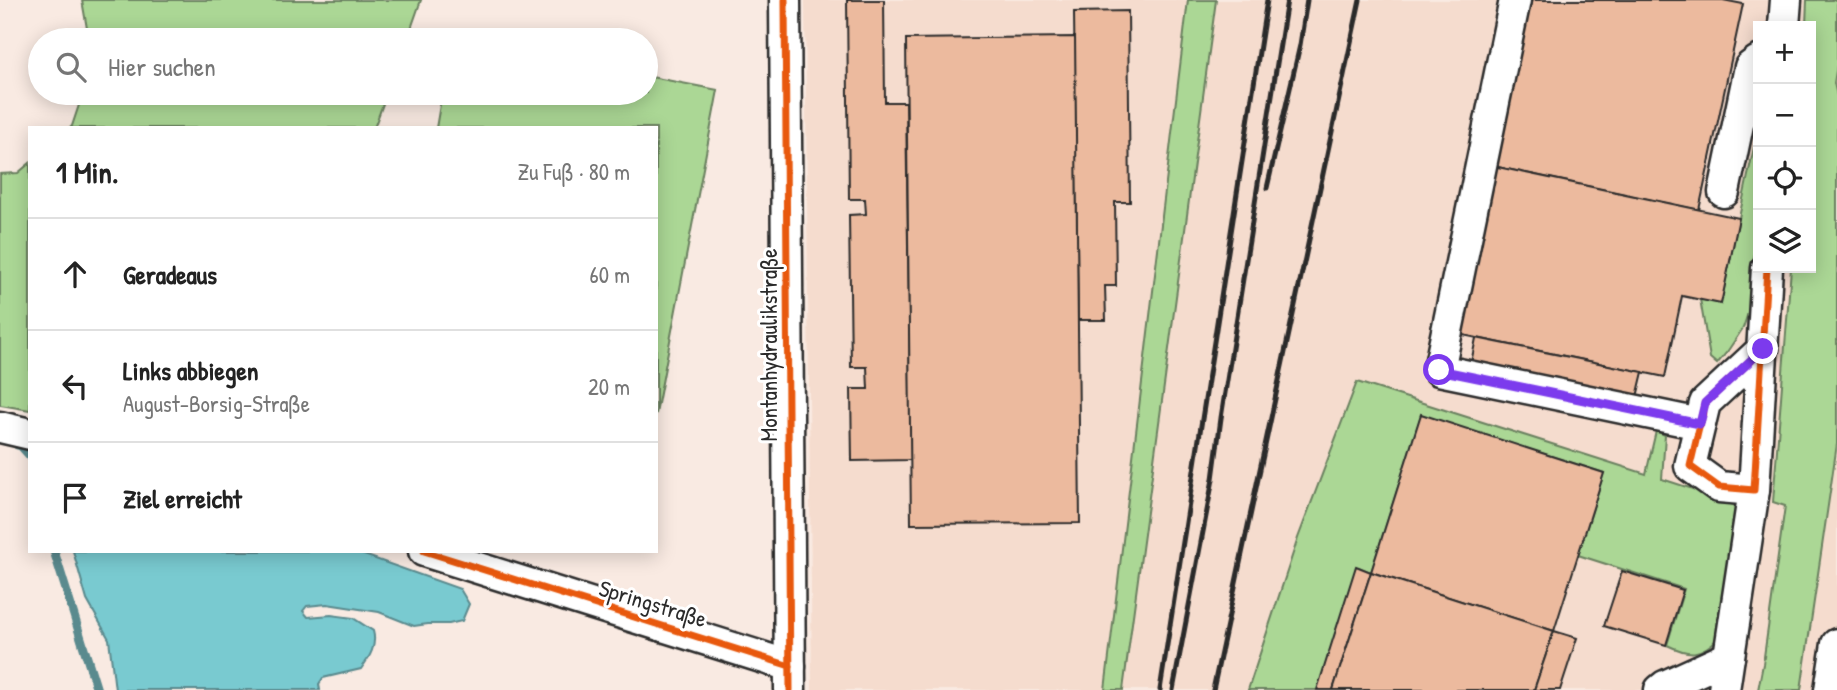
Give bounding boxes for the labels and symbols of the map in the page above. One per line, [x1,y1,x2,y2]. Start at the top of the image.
street label: Montanhydraulikstraße [753,249,784,441]
route end [1747,333,1778,364]
route start [1423,354,1454,385]
street label: Springstraße [595,572,711,634]

